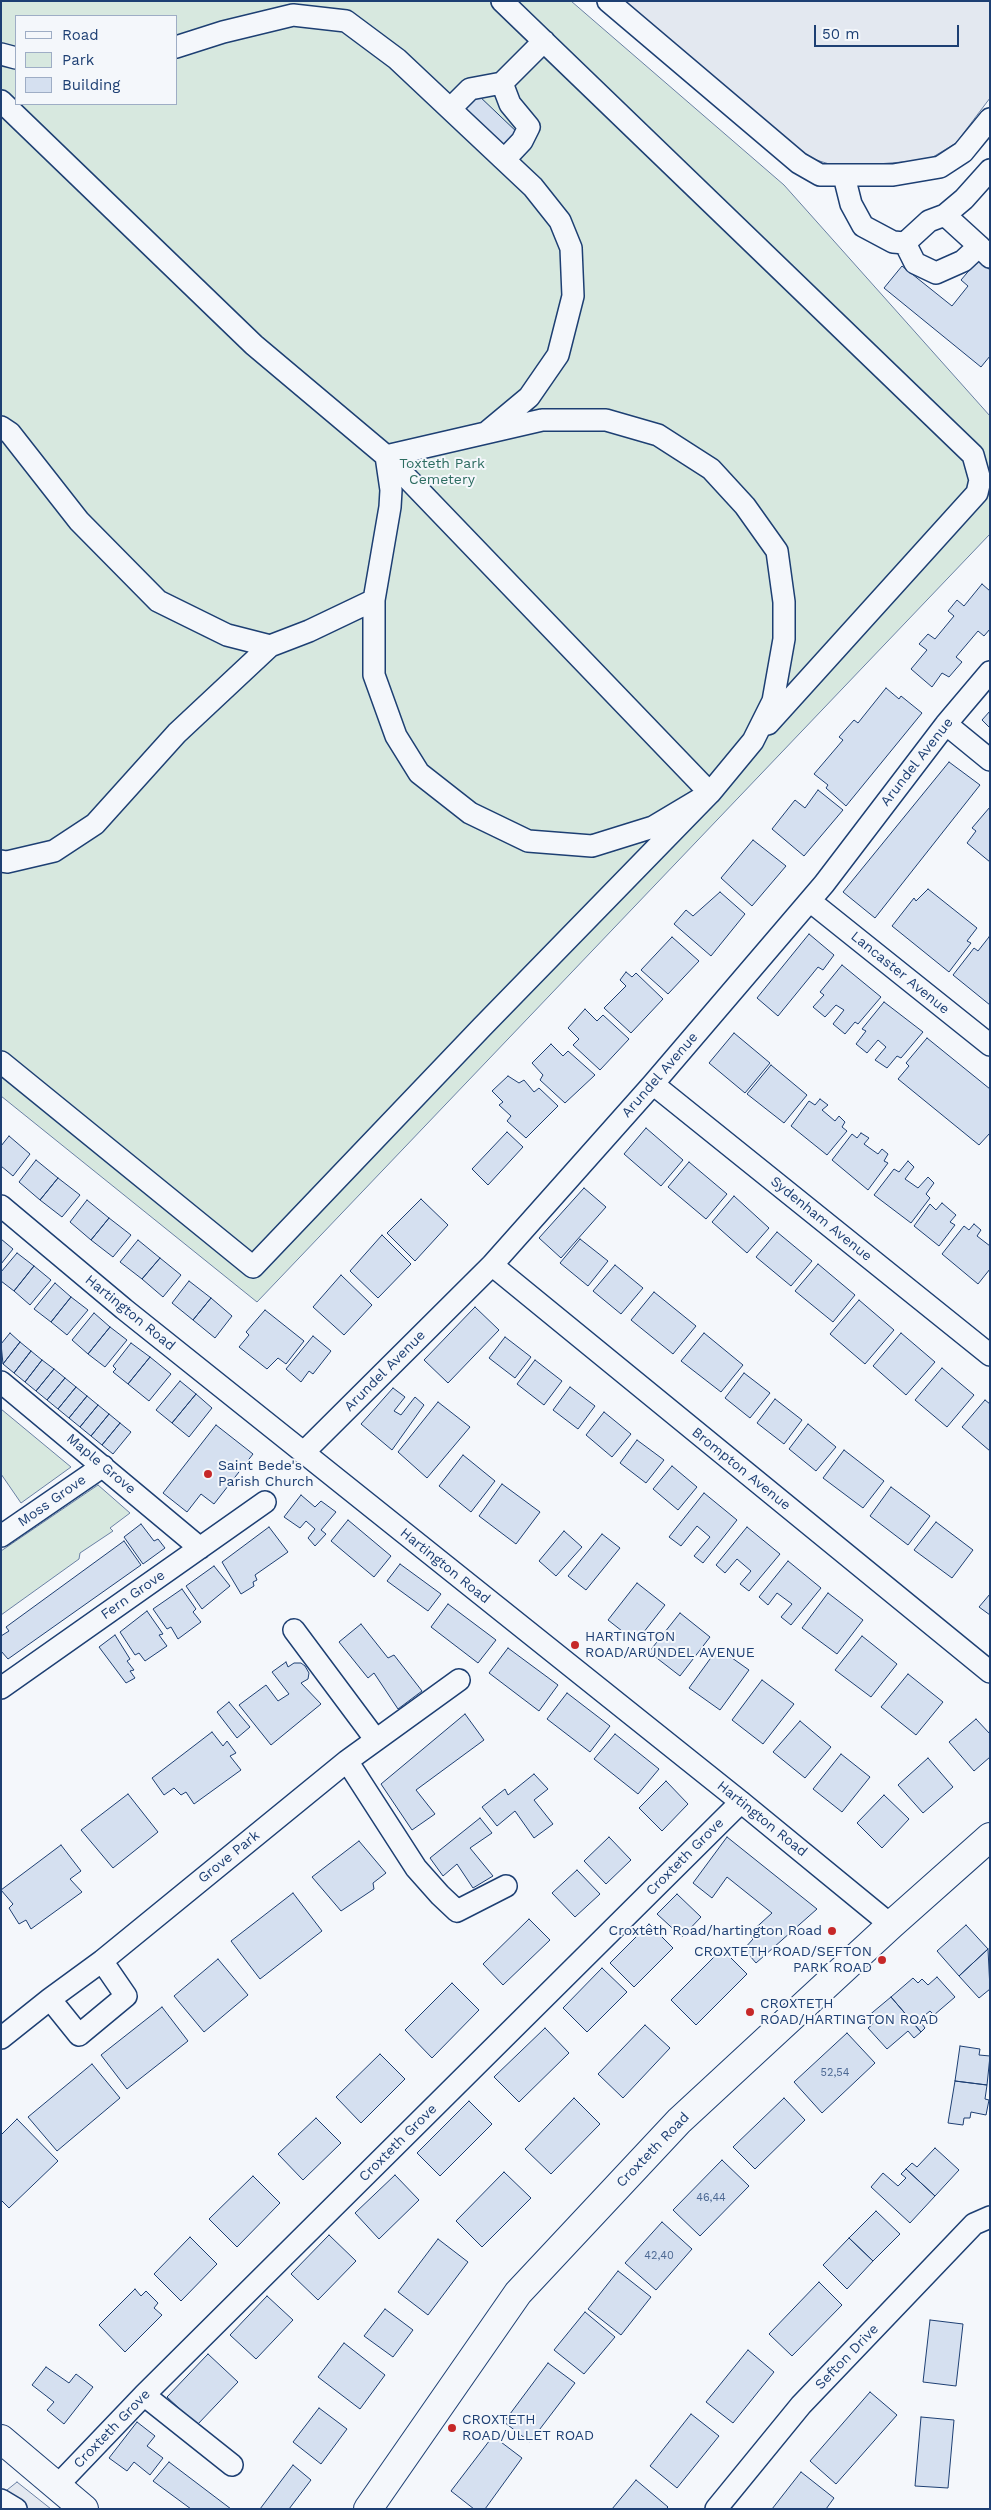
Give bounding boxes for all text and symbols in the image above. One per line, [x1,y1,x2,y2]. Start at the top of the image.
legend [15,15,178,105]
scale bar [816,15,961,47]
text: 50 m [822,25,859,43]
text: Road [62,26,99,44]
text: Park [62,51,94,69]
text: Building [62,76,120,94]
park label: Toxteth Park Cemetery [399,456,485,488]
street label: Arundel Avenue [877,714,957,810]
street label: Lancaster Avenue [847,928,953,1018]
street label: Arundel Avenue [618,1029,702,1121]
street label: Sydenham Avenue [767,1173,875,1265]
street label: Hartington Road [82,1272,178,1354]
street label: Arundel Avenue [341,1327,429,1415]
street label: Brompton Avenue [688,1424,794,1514]
street label: Maple Grove [63,1430,139,1498]
place label: Saint Bede's Parish Church [218,1458,314,1490]
marker: Saint Bede's Parish Church [202,1468,214,1480]
street label: Moss Grove [15,1471,89,1531]
street label: Hartington Road [397,1525,493,1607]
street label: Fern Grove [98,1567,168,1623]
place label: HARTINGTON ROAD/ARUNDEL AVENUE [585,1629,755,1661]
marker: HARTINGTON ROAD/ARUNDEL AVENUE [569,1639,581,1651]
street label: Hartington Road [714,1778,810,1860]
street label: Croxteth Grove [643,1815,727,1899]
street label: Grove Park [195,1827,263,1887]
place label: Croxteth Road/hartington Road [609,1923,822,1939]
marker: Croxteth Road/hartington Road [826,1925,838,1937]
place label: CROXTETH ROAD/SEFTON PARK ROAD [694,1944,872,1976]
marker: CROXTETH ROAD/SEFTON PARK ROAD [876,1954,888,1966]
place label: CROXTETH ROAD/HARTINGTON ROAD [760,1996,938,2028]
marker: CROXTETH ROAD/HARTINGTON ROAD [744,2006,756,2018]
house number: 52,54 [821,2066,849,2080]
street label: Croxteth Grove [356,2101,440,2185]
street label: Croxteth Road [613,2109,693,2191]
house number: 46,44 [696,2191,726,2205]
house number: 42,40 [644,2249,674,2263]
street label: Sefton Drive [812,2321,882,2393]
street label: Croxteth Grove [70,2386,154,2472]
place label: CROXTETH ROAD/ULLET ROAD [462,2412,594,2444]
marker: CROXTETH ROAD/ULLET ROAD [446,2422,458,2434]

